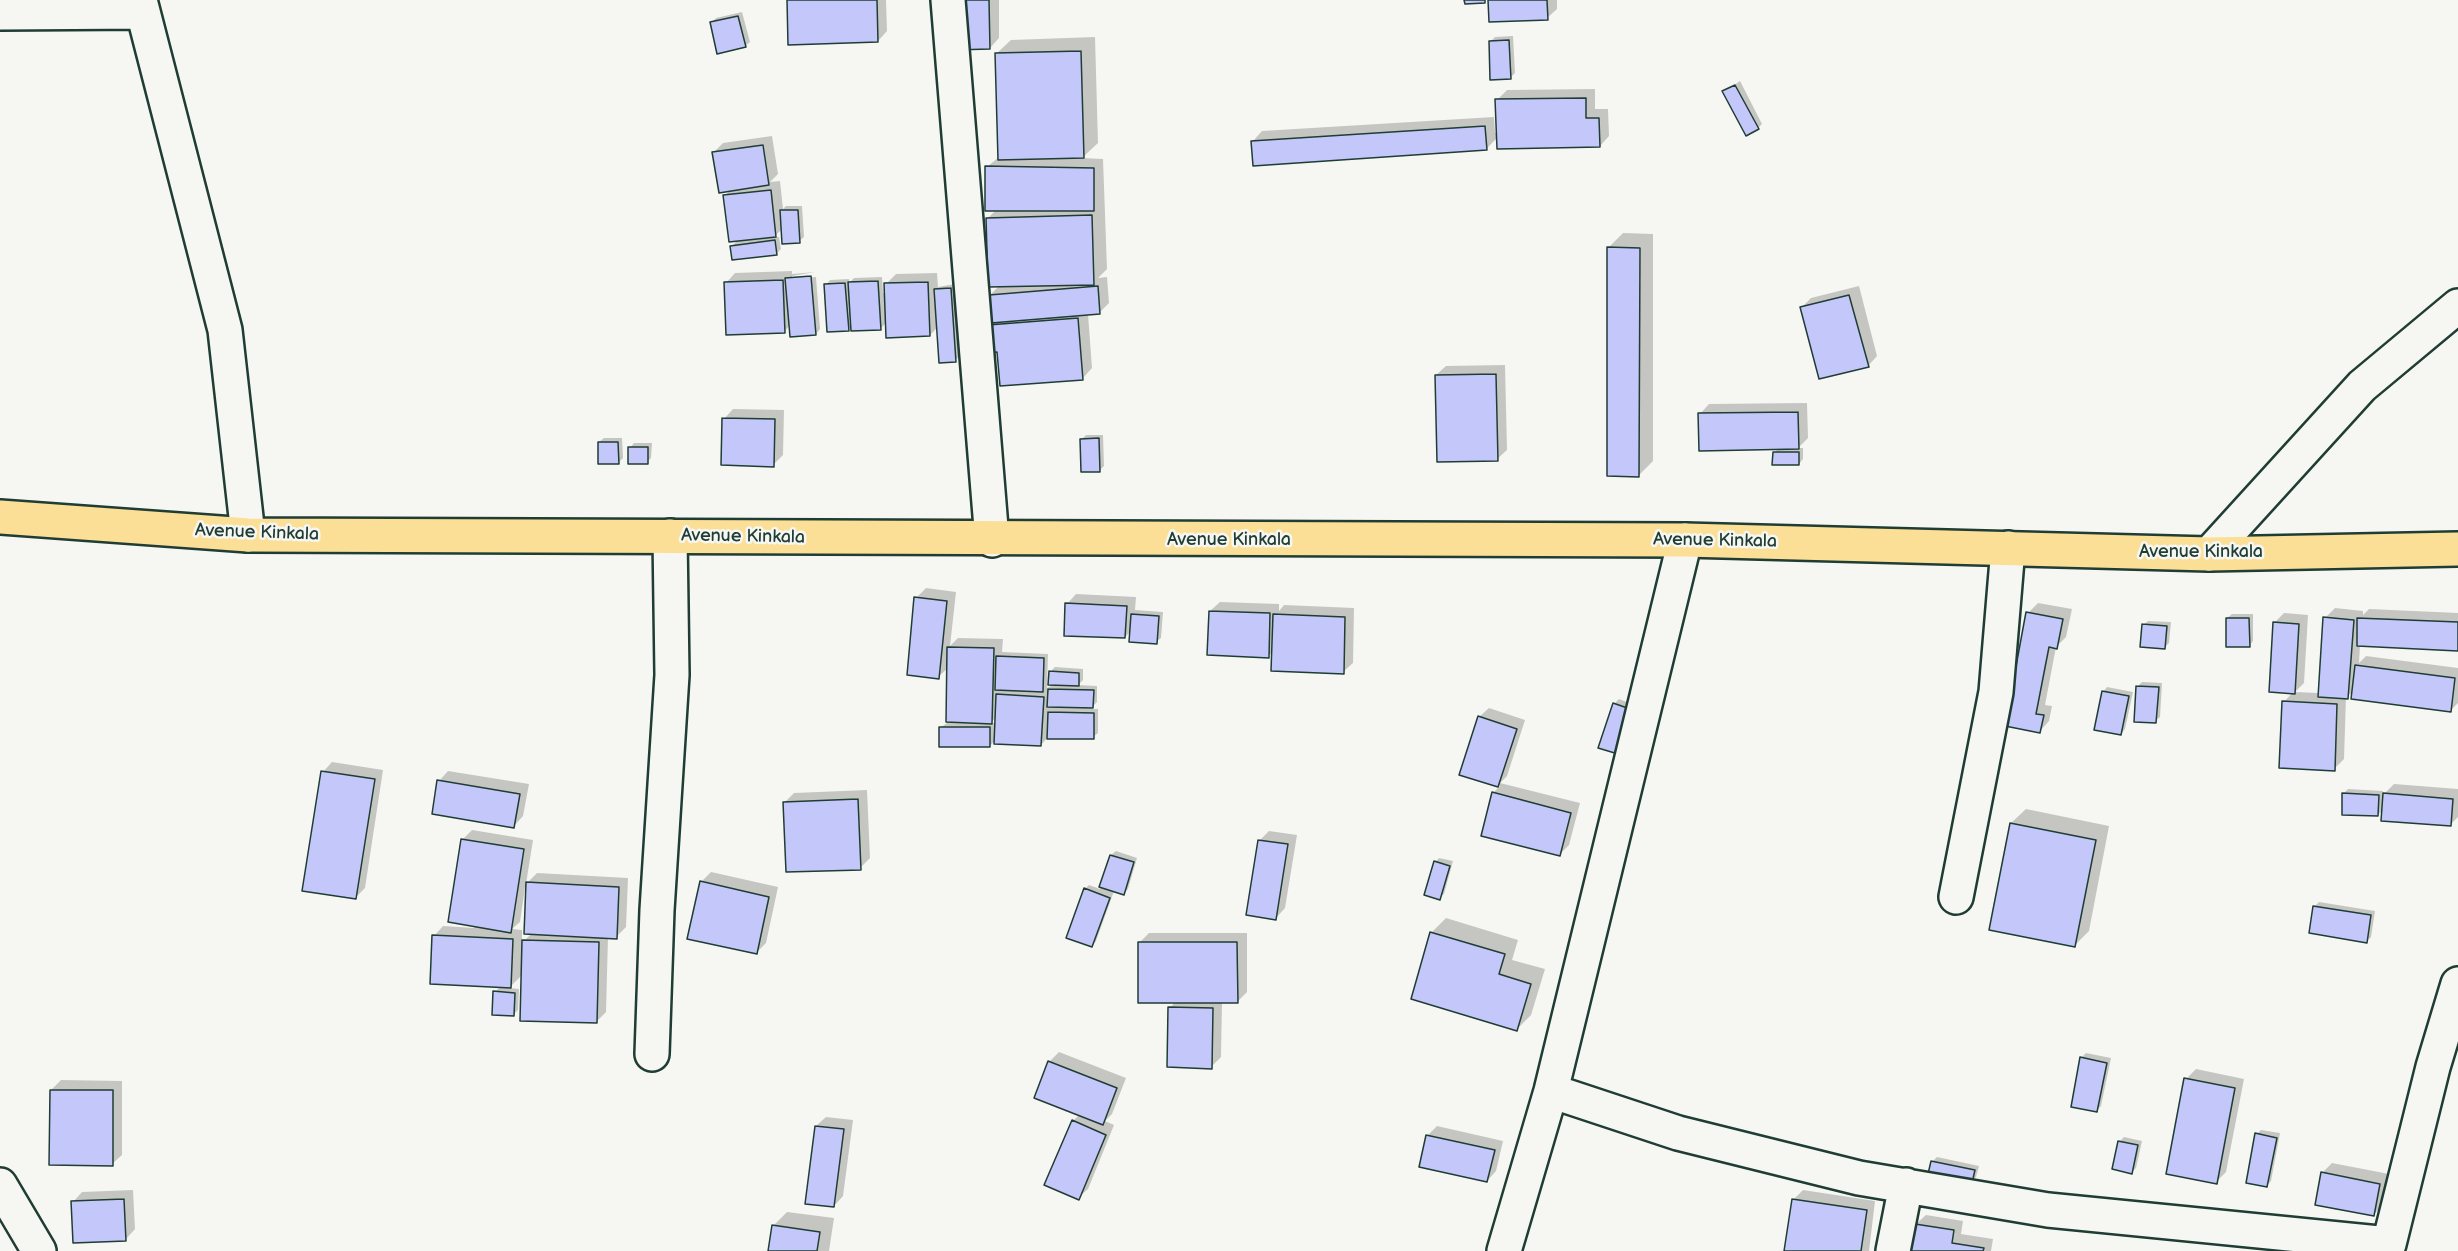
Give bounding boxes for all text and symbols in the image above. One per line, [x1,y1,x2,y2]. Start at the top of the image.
street label: Avenue Kinkala [195,520,319,546]
street label: Avenue Kinkala [681,525,805,549]
street label: Avenue Kinkala [1167,529,1291,551]
street label: Avenue Kinkala [1653,529,1777,553]
street label: Avenue Kinkala [2139,541,2263,563]

